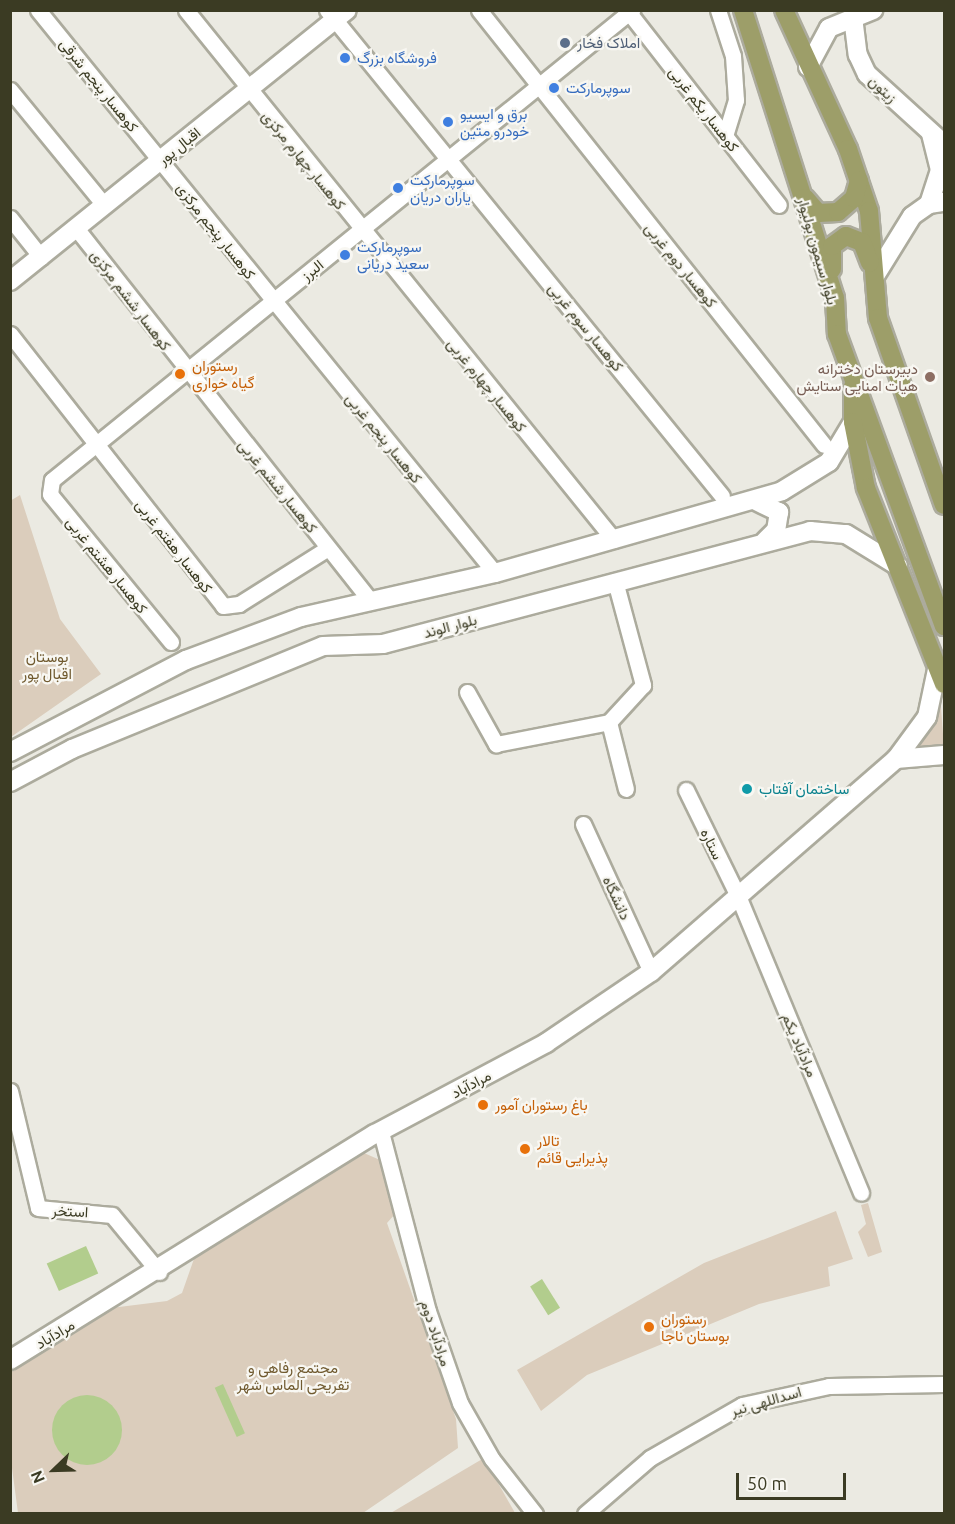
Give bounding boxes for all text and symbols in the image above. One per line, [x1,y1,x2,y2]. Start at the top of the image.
place label: املاک فخار [577,34,640,52]
street label: کوهسار پنجم شرقی [56,35,142,135]
marker: املاک فخار [558,36,572,50]
place label: فروشگاه بزرگ [357,49,437,67]
marker: فروشگاه بزرگ [338,51,352,65]
street label: کوهسار یکم غربی [665,63,743,155]
street label: زیتون [865,72,901,106]
place label: سوپرمارکت [566,79,631,97]
marker: سوپرمارکت [547,81,561,95]
place label: برق و ایسیو خودرو متین [460,104,529,139]
street label: کوهسار چهارم مرکزی [259,107,349,213]
marker: برق و ایسیو خودرو متین [441,115,455,129]
street label: اقبال پور [154,123,204,169]
place label: سوپرمارکت یاران دریان [410,170,475,205]
street label: کوهسار پنجم مرکزی [173,179,259,283]
marker: سوپرمارکت یاران دریان [391,181,405,195]
street label: بلوار سیمون بولیوار [794,195,842,307]
street label: کوهسار دوم غربی [641,219,721,311]
place label: سوپرمارکت سعید دریانی [357,237,429,272]
street label: کوهسار ششم مرکزی [87,246,175,354]
marker: سوپرمارکت سعید دریانی [338,248,352,262]
street label: البرز [297,256,327,284]
street label: کوهسار سوم غربی [545,279,627,375]
street label: کوهسار چهارم غربی [444,334,530,436]
place label: رستوران گیاه خواری [192,356,254,391]
place label: دبیرستان دخترانه هیات امنایی ستایش [797,359,918,394]
marker: رستوران گیاه خواری [173,367,187,381]
marker: دبیرستان دخترانه هیات امنایی ستایش [923,370,937,384]
street label: کوهسار پنجم غربی [342,389,426,487]
street label: کوهسار ششم غربی [235,436,321,536]
street label: کوهسار هفتم غربی [132,496,216,596]
street label: کوهسار هشتم غربی [63,513,151,617]
street label: بلوار الوند [421,610,479,642]
park label: بوستان اقبال پور [22,647,72,682]
place label: ساختمان آفتاب [759,780,849,798]
marker: ساختمان آفتاب [740,782,754,796]
street label: ستاره [697,825,727,863]
street label: دانشگاه [599,873,635,923]
street label: مرادآباد یکم [778,1010,822,1080]
street label: مرادآباد [448,1066,494,1102]
place label: باغ رستوران آمور [495,1096,588,1114]
marker: باغ رستوران آمور [476,1098,490,1112]
place label: تالار پذیرایی قائم [537,1131,608,1166]
marker: تالار پذیرایی قائم [518,1142,532,1156]
street label: استخر [51,1201,89,1221]
street label: مرادآباد دوم [417,1298,455,1368]
place label: رستوران بوستان ناجا [661,1309,729,1344]
street label: مرادآباد [32,1315,78,1353]
marker: رستوران بوستان ناجا [642,1320,656,1334]
park label: مجتمع رفاهی و تفریحی الماس شهر [237,1358,349,1393]
street label: اسداللهی نیر [728,1382,804,1420]
north arrow [24,1440,84,1500]
scale bar [739,1461,848,1499]
text: N [27,1468,48,1486]
text: 50 m [747,1473,787,1493]

